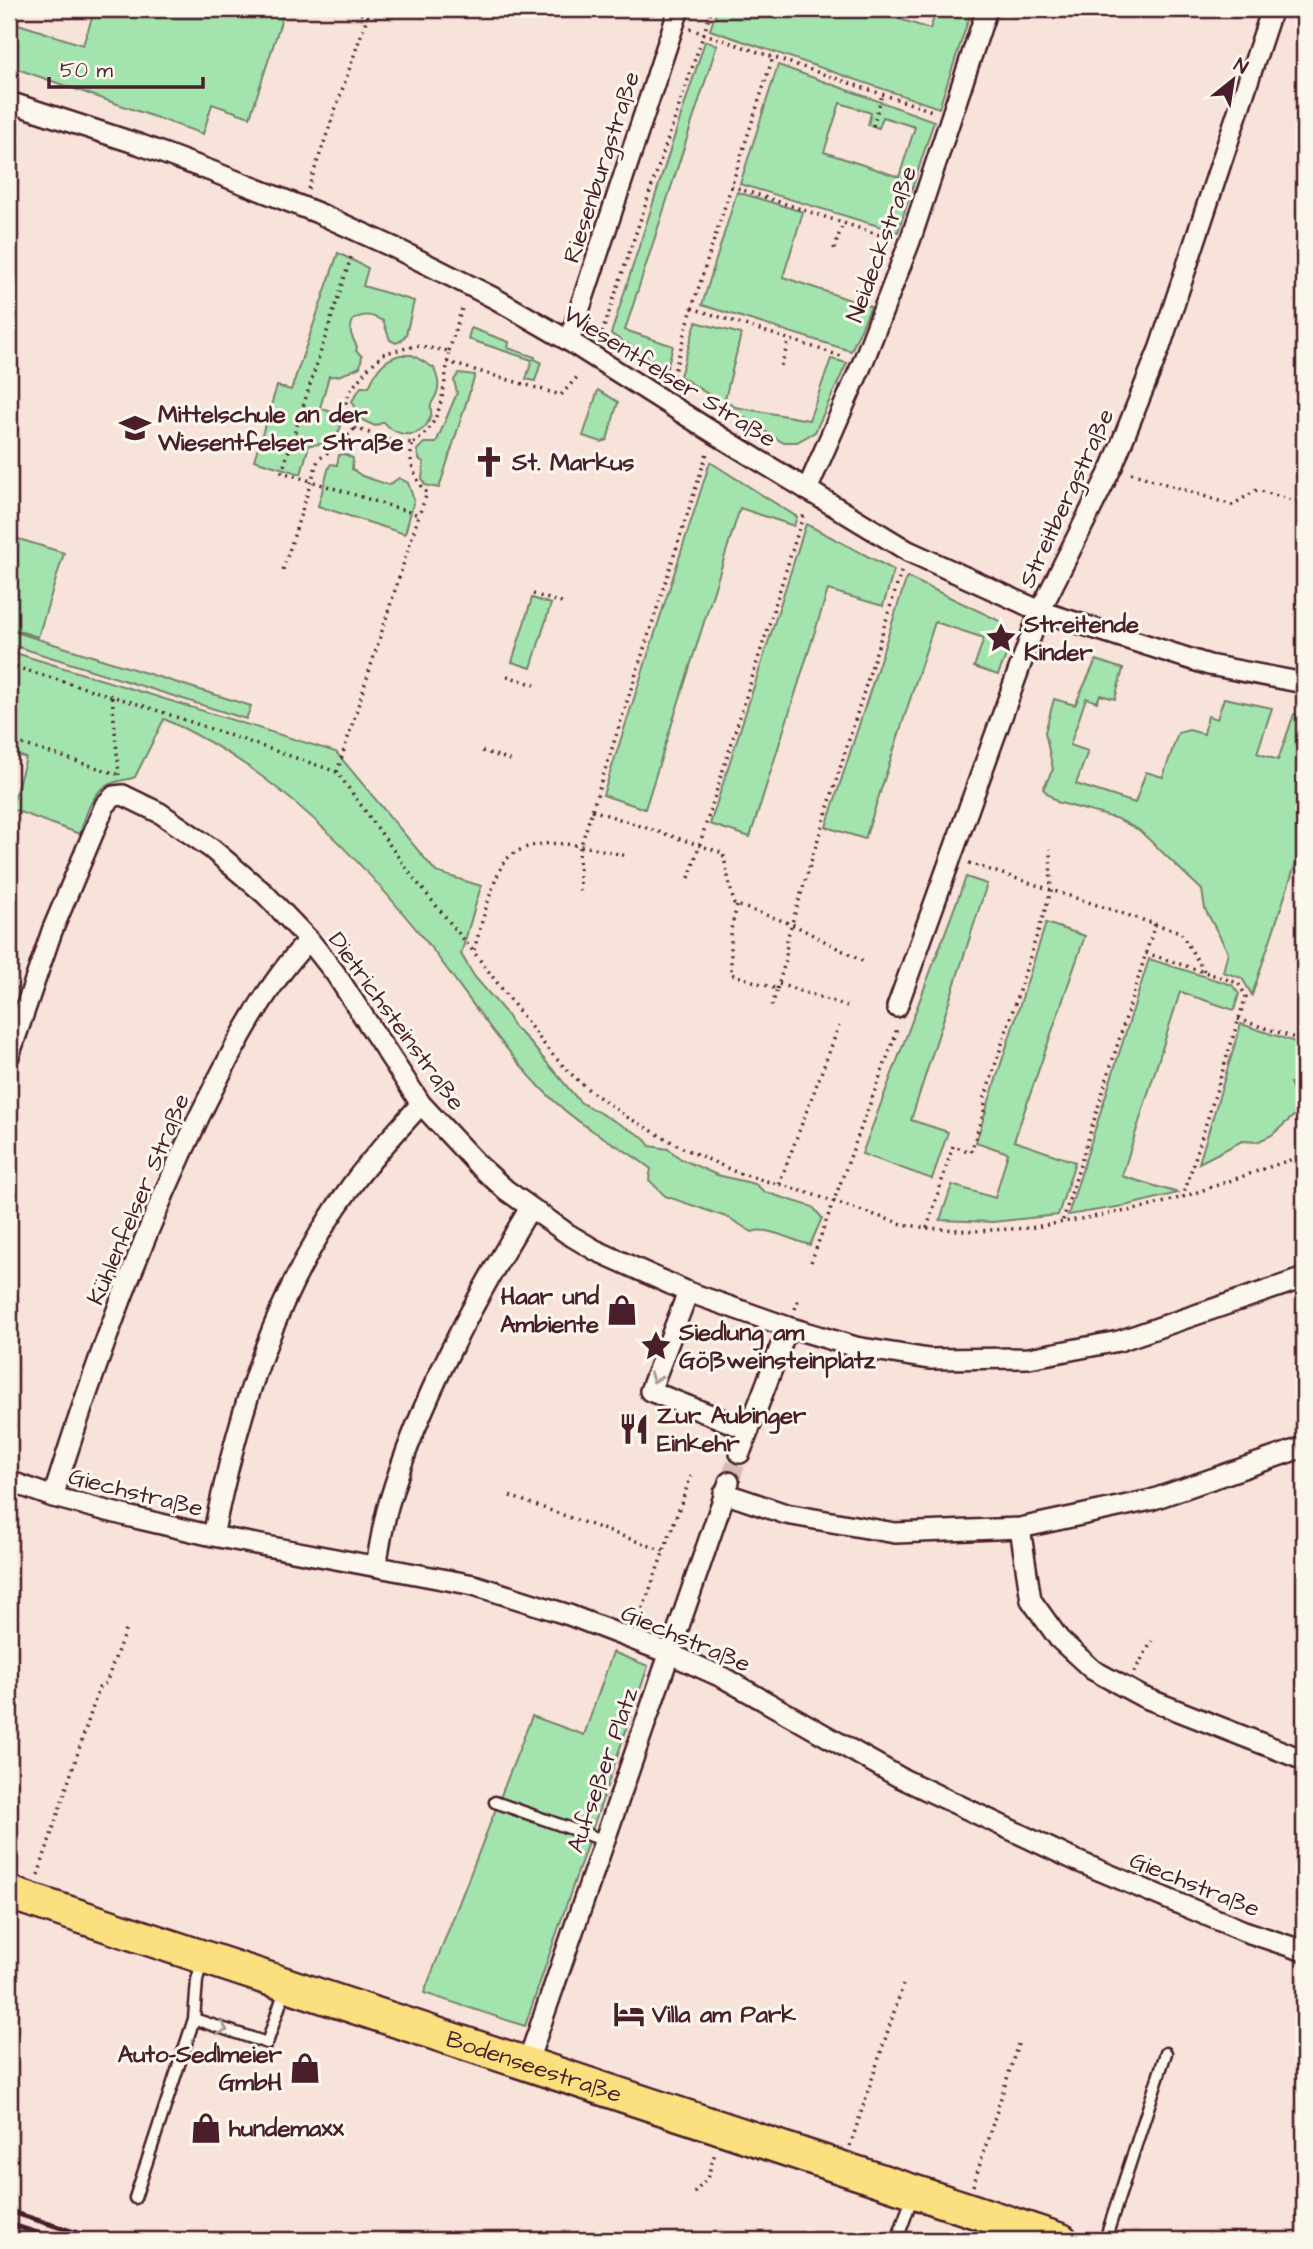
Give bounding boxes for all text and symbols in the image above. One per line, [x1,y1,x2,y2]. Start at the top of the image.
scale bar [49,46,203,90]
north arrow [1198,46,1268,116]
text: N [1229,52,1253,81]
text: 50 m [60,56,114,85]
street label: Riesenburgstraße [555,67,650,268]
street label: Neideckstraße [838,161,926,327]
street label: Wiesentfelser Straße [556,297,783,456]
place label: Mittelschule an der Wiesentfelser Straße [157,398,403,460]
street label: Streitbergstraße [1011,403,1124,594]
school or university icon: Mittelschule an der Wiesentfelser Straße [118,411,152,445]
church icon: St. Markus [472,445,506,479]
place label: St. Markus [511,446,634,480]
place label: Streitende Kinder [1023,608,1139,670]
place icon: Streitende Kinder [984,621,1018,655]
street label: Dietrichsteinstraße [320,925,473,1118]
street label: Kühlenfelser Straße [79,1088,199,1310]
place label: Haar und Ambiente [500,1280,600,1342]
shop icon: Haar und Ambiente [605,1293,639,1327]
place label: Siedlung am Gößweinsteinplatz [678,1316,877,1378]
place icon: Siedlung am Gößweinsteinplatz [639,1329,673,1363]
one-way arrow [649,1372,663,1384]
place label: Zur Aubinger Einkehr [657,1399,807,1461]
restaurant icon: Zur Aubinger Einkehr [617,1412,651,1446]
street label: Giechstraße [65,1460,207,1526]
street label: Giechstraße [616,1596,756,1681]
street label: Aufseßer Platz [559,1683,647,1857]
street label: Giechstraße [1124,1843,1265,1926]
hotel icon: Villa am Park [612,1997,646,2031]
place label: Villa am Park [651,1998,796,2032]
one-way arrow [216,2020,228,2035]
street label: Bodenseestraße [442,2022,626,2112]
place label: Auto-Sedlmeier GmbH [118,2038,283,2100]
shop icon: Auto-Sedlmeier GmbH [288,2051,322,2085]
shop icon: hundemaxx [189,2111,223,2145]
place label: hundemaxx [229,2112,345,2146]

